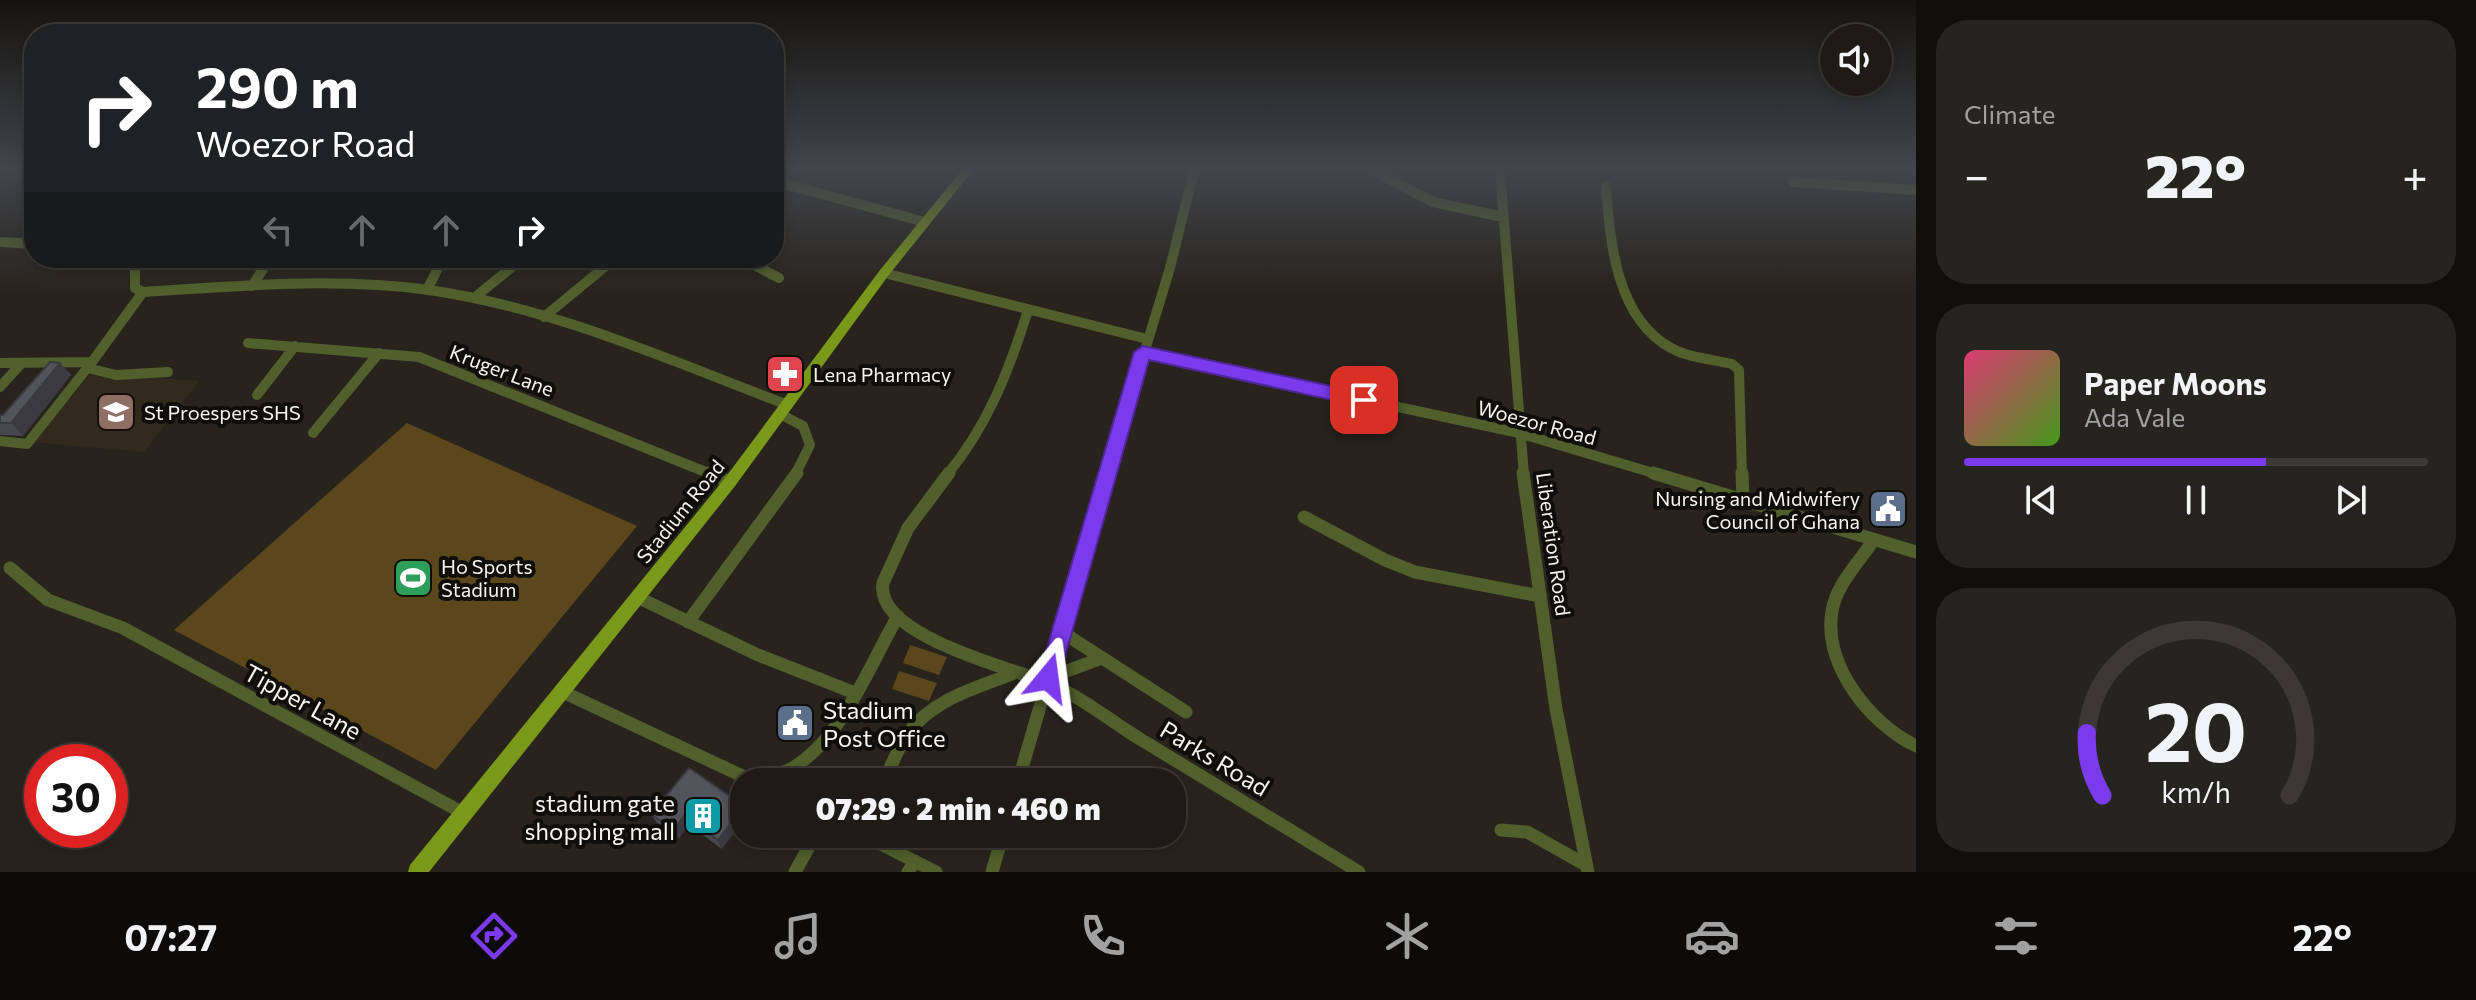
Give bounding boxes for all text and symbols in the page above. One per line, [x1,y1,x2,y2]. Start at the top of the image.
map controls [1820,24,1892,96]
button: sound [1820,24,1892,96]
text: 290 m [196,51,359,120]
icon: right [64,56,168,160]
text: Climate [1964,98,2056,129]
text: Woezor Road [196,120,415,164]
text: 22° [2145,137,2246,210]
text: − [1964,147,1989,201]
text: + [2402,147,2428,201]
icon: left [256,208,300,252]
icon: ahead [340,208,384,252]
icon: ahead [424,208,468,252]
icon: right [508,208,552,252]
street label: Kruger Lane [447,339,557,401]
pharmacy icon: Lena Pharmacy [764,353,806,395]
place label: Lena Pharmacy [813,362,951,386]
text: Paper Moons [2084,364,2267,401]
pin [1330,366,1398,434]
icon: arrive [1342,378,1386,422]
school or university icon: St Proespers SHS [95,391,137,433]
street label: Woezor Road [1475,395,1599,449]
place label: St Proespers SHS [144,400,301,424]
text: Ada Vale [2084,401,2185,432]
street label: Stadium Road [631,454,729,568]
street label: Liberation Road [1532,471,1576,617]
icon: previous [2019,478,2063,522]
icon: pause [2174,478,2218,522]
icon: next [2329,478,2373,522]
place label: Nursing and Midwifery Council of Ghana [1655,486,1860,533]
public building icon: Nursing and Midwifery Council of Ghana [1867,488,1909,530]
place label: Ho Sports Stadium [441,554,533,601]
sports icon: Ho Sports Stadium [392,557,434,599]
position arrow [1006,636,1090,720]
street label: Tipper Lane [239,657,367,745]
text: 20 [2145,677,2247,779]
place label: Stadium Post Office [823,695,946,752]
public building icon: Stadium Post Office [774,702,816,744]
street label: Parks Road [1155,714,1275,802]
speed limit sign: 30 [24,744,128,848]
text: km/h [2161,774,2231,809]
place label: stadium gate shopping mall [524,788,675,845]
text: 07:29 · 2 min · 460 m [815,789,1101,826]
building icon: stadium gate shopping mall [682,795,724,837]
icon: directions [466,908,522,964]
icon: music [770,908,826,964]
icon: phone [1075,908,1131,964]
icon: climate [1379,908,1435,964]
icon: car [1684,908,1740,964]
icon: filters [1988,908,2044,964]
text: 07:27 [124,914,217,958]
text: 22° [2292,914,2352,958]

